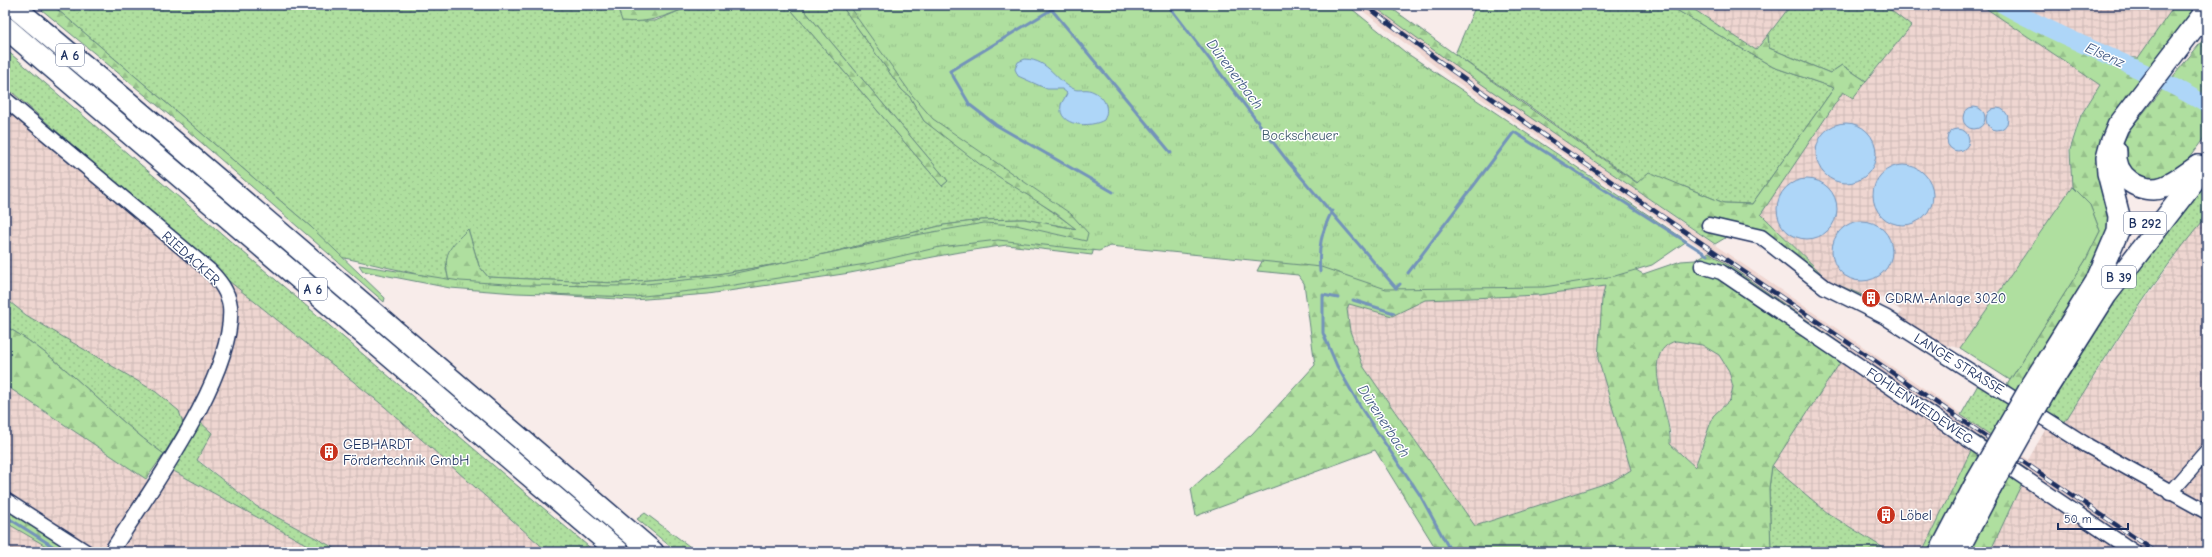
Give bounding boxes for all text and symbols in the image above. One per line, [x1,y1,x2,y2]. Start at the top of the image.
water label: Dürenerbach [1203,35,1267,113]
water label: Elsenz [2083,38,2128,72]
road number: A 6 [56,44,84,66]
park label: Bockscheuer [1262,127,1339,144]
road number: B 292 [2124,212,2166,234]
street label: RIEDACKER [158,227,224,289]
road number: B 39 [2102,266,2136,288]
road number: A 6 [299,278,327,300]
building icon: GDRM-Anlage 3020 [1860,287,1882,309]
place label: GDRM-Anlage 3020 [1885,290,2006,307]
street label: LANGE STRASSE [1911,330,2007,398]
street label: FOHLENWEIDEWEG [1863,364,1977,448]
water label: Dürenerbach [1354,381,1414,461]
place label: GEBHARDT Fördertechnik GmbH [343,436,469,469]
building icon: GEBHARDT Fördertechnik GmbH [318,441,340,463]
building icon: Löbel [1875,504,1897,526]
scale bar [2058,505,2128,531]
place label: Löbel [1900,507,1932,524]
text: 50 m [2064,512,2092,526]

